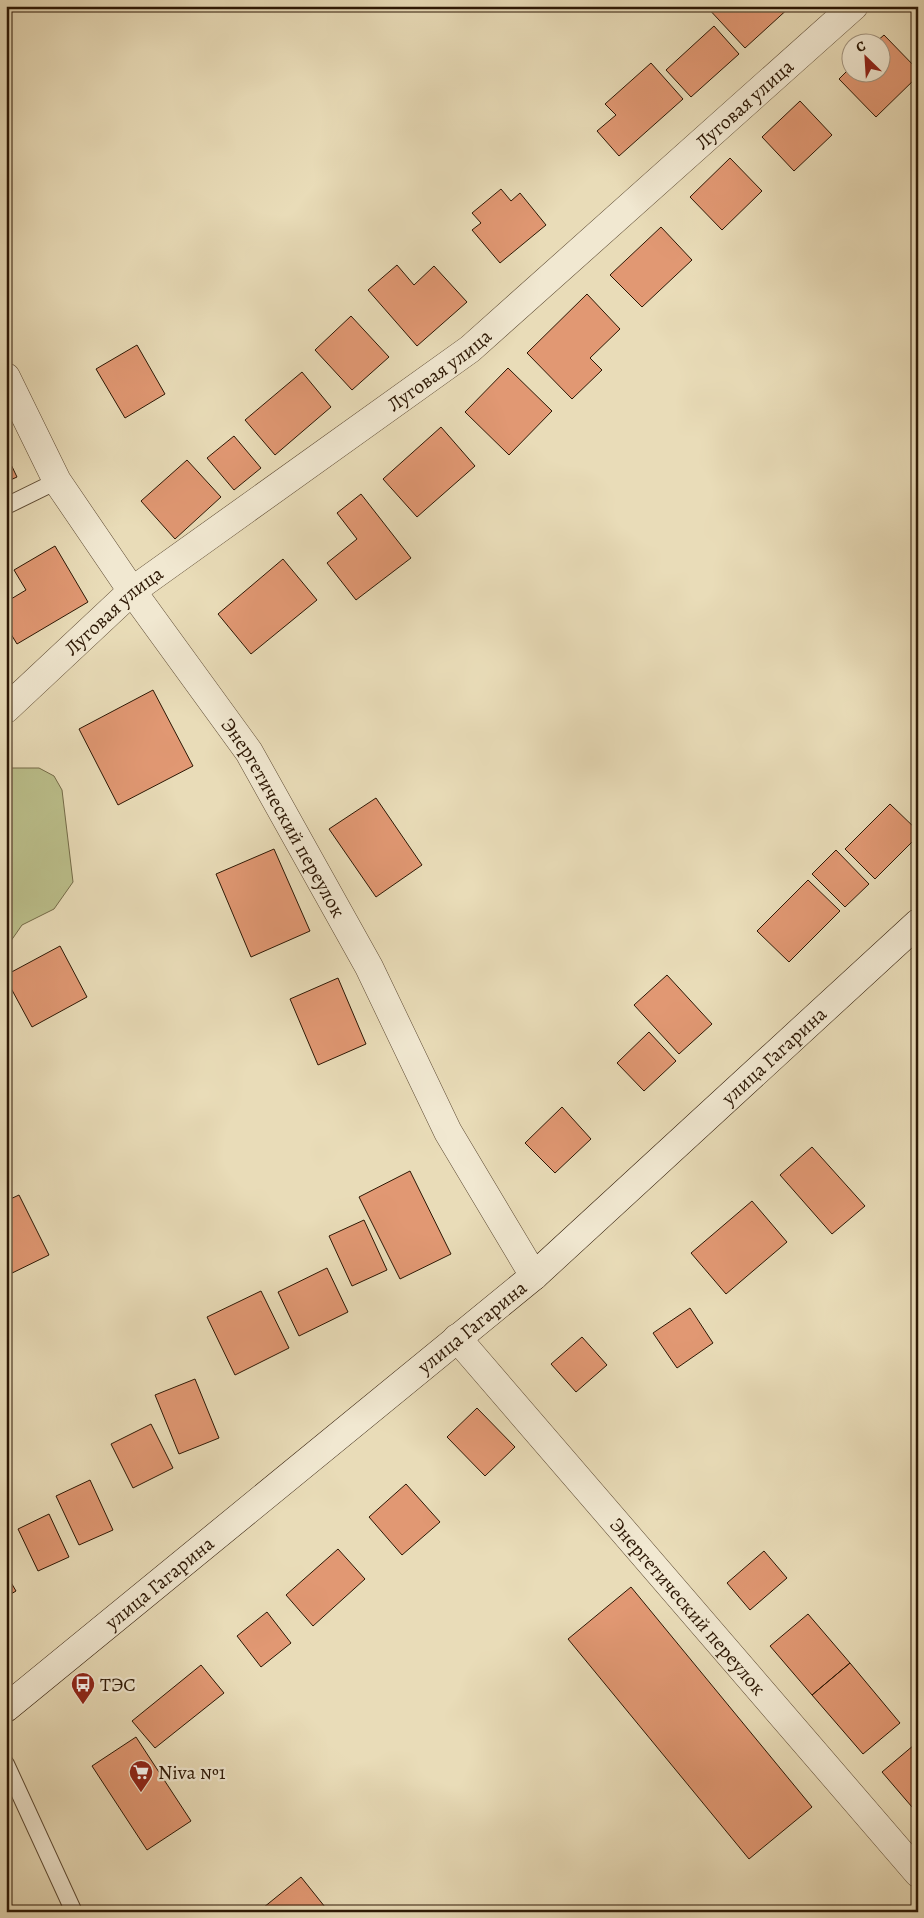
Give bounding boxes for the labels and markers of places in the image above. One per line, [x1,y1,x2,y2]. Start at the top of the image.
bus stop icon: ТЭС [70,1671,96,1705]
place label: ТЭС [100,1671,136,1698]
supermarket icon: Niva №1 [128,1759,154,1793]
place label: Niva №1 [158,1759,226,1786]

